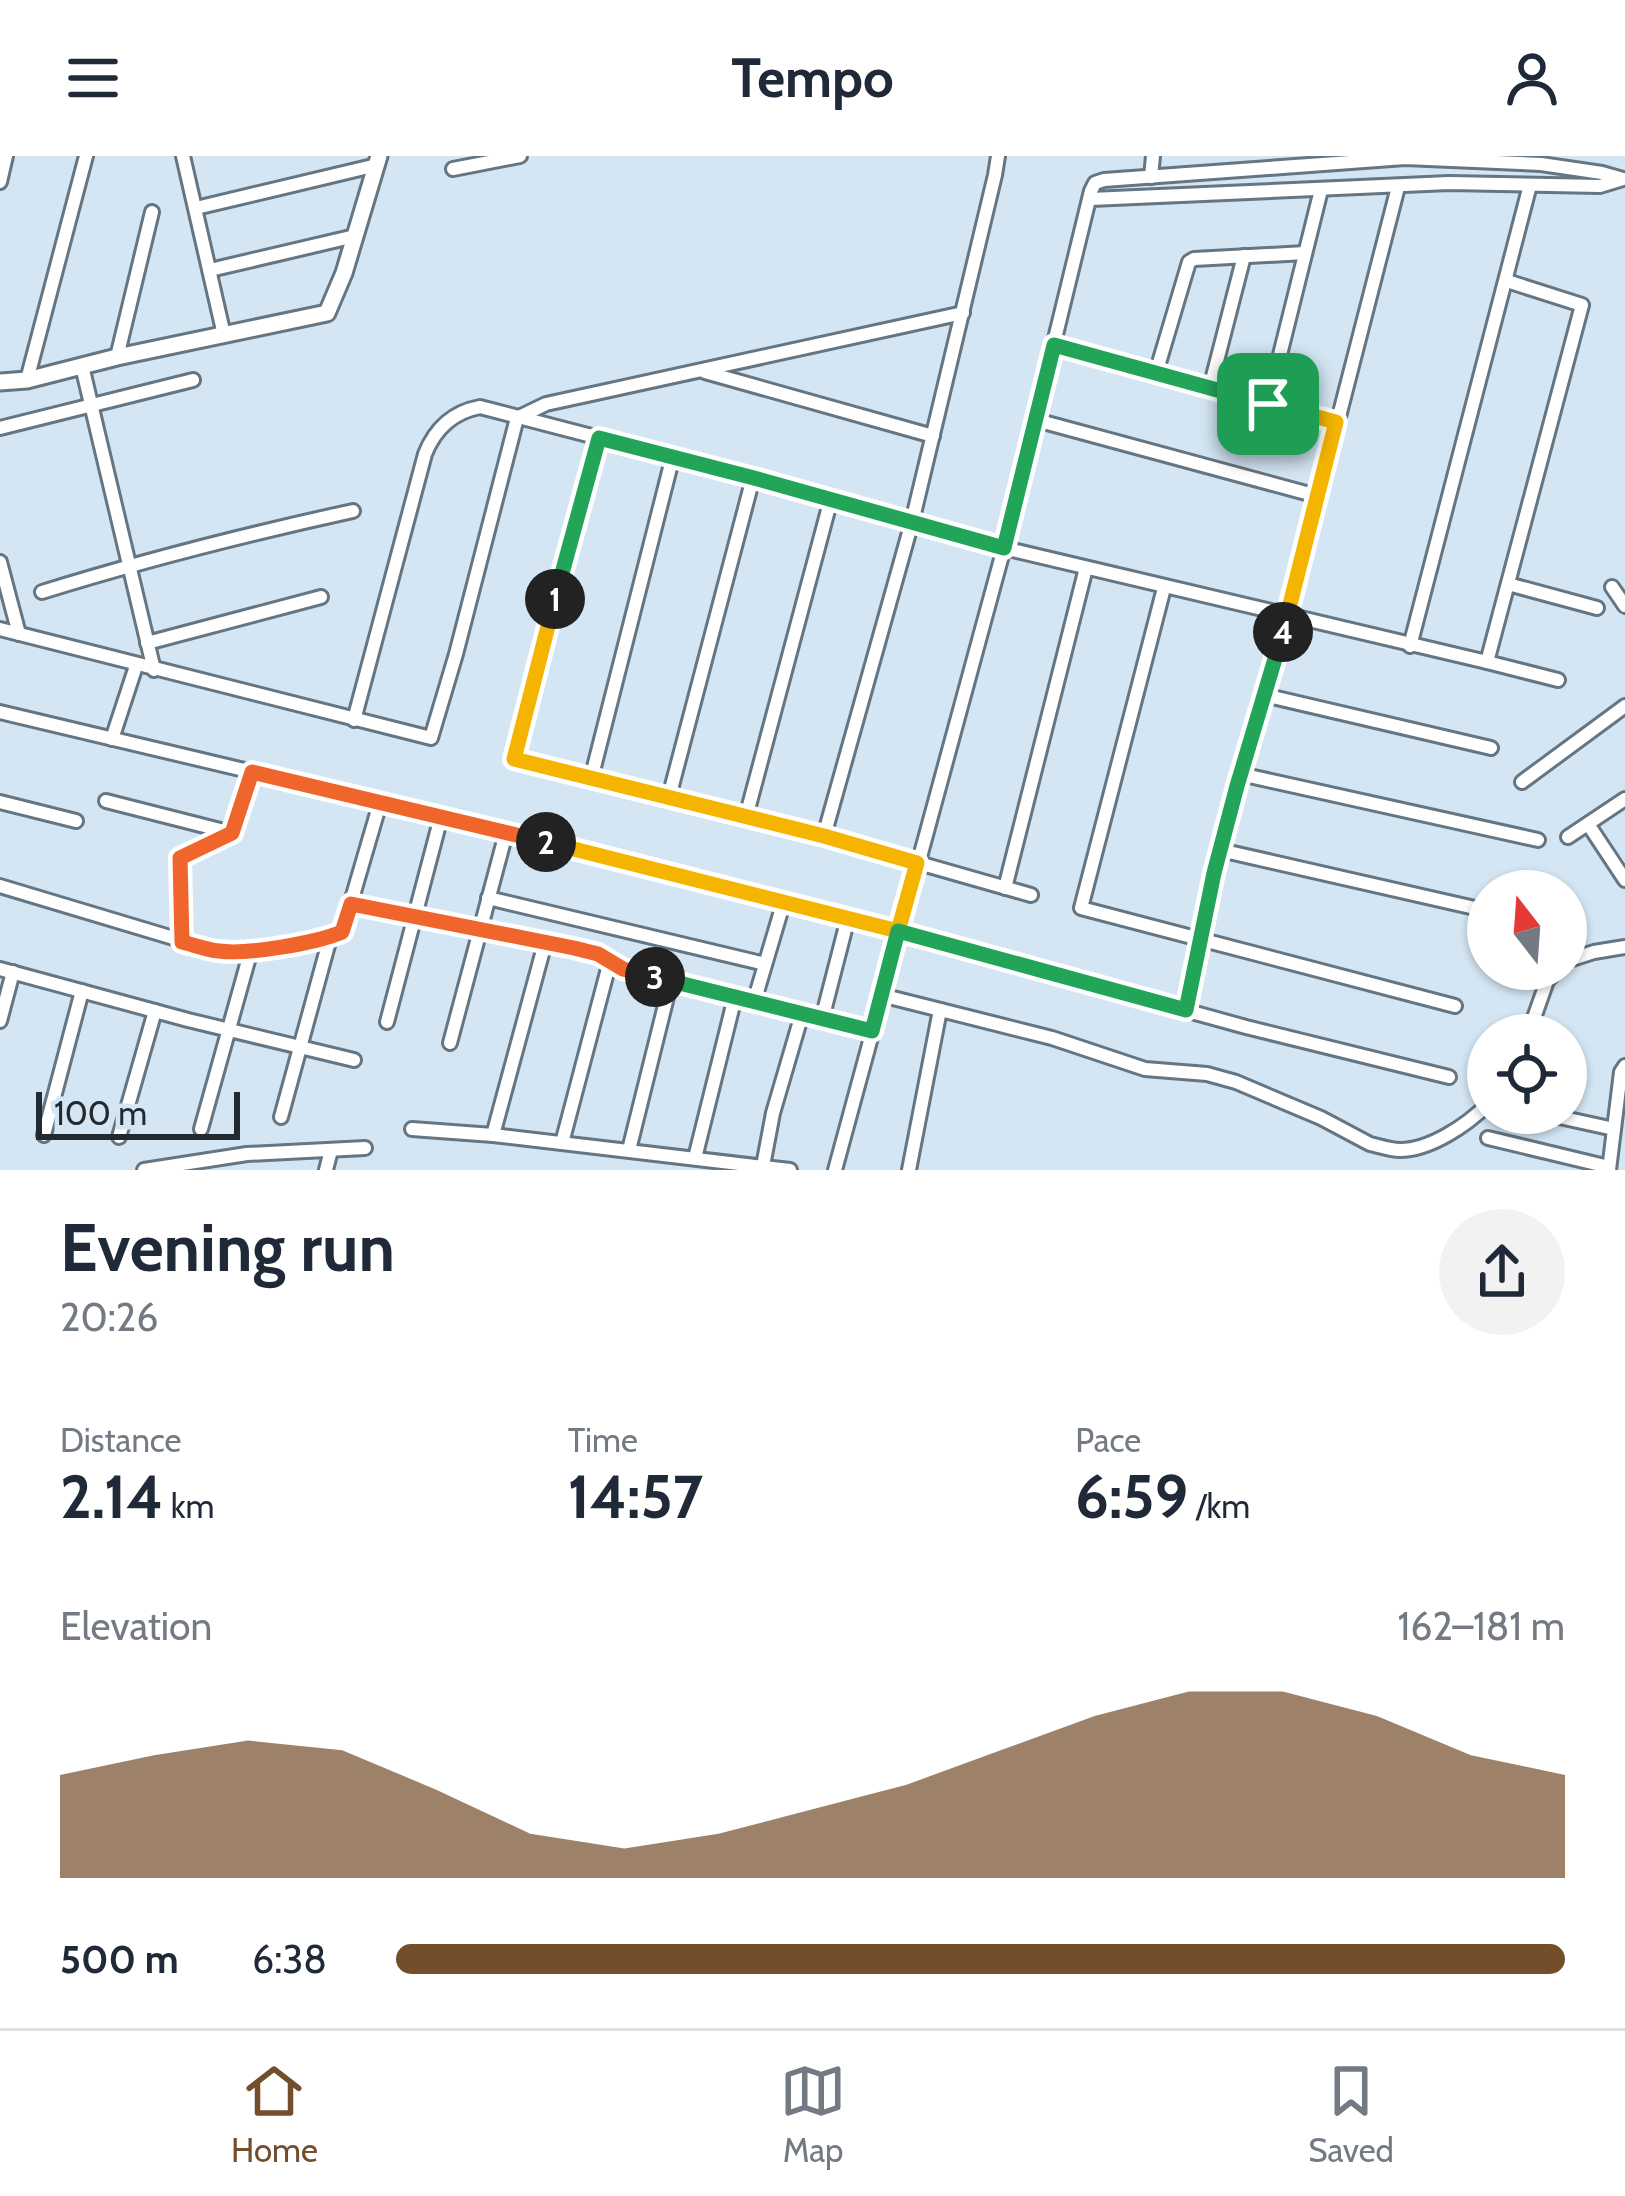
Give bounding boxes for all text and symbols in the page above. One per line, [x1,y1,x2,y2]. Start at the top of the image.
icon: menu [60,45,126,111]
text: Tempo [731,45,894,111]
icon: person [1499,45,1565,111]
pin [1217,353,1319,455]
icon: arrive [1235,371,1301,437]
pin: 1 [525,569,585,629]
text: 1 [549,579,561,619]
pin: 4 [1253,602,1313,662]
text: 4 [1273,612,1293,652]
pin: 2 [516,812,576,872]
text: 2 [537,822,555,862]
north arrow [1467,870,1587,990]
map controls [1467,870,1587,1134]
pin: 3 [625,947,685,1007]
text: 3 [646,957,664,997]
button: locate [1467,1014,1587,1134]
scale bar [36,1086,240,1139]
text: 100 m [54,1093,147,1133]
text: Evening run [60,1207,395,1288]
button: share [1439,1209,1565,1335]
text: 20:26 [60,1293,158,1341]
text: Distance [60,1420,181,1460]
text: Time [568,1420,638,1460]
text: Pace [1075,1420,1141,1460]
text: 2.14 [60,1460,163,1533]
text: 14:57 [568,1460,703,1533]
text: 6:59 [1075,1460,1188,1533]
text: km [163,1486,215,1526]
text: /km [1188,1486,1250,1526]
text: Elevation [60,1602,212,1650]
text: 162–181 m [1398,1602,1565,1650]
text: 500 m [60,1935,179,1983]
text: 6:38 [252,1935,327,1983]
tab: Home [231,2058,318,2170]
tab: Map [780,2058,846,2170]
tab: Saved [1308,2058,1394,2170]

